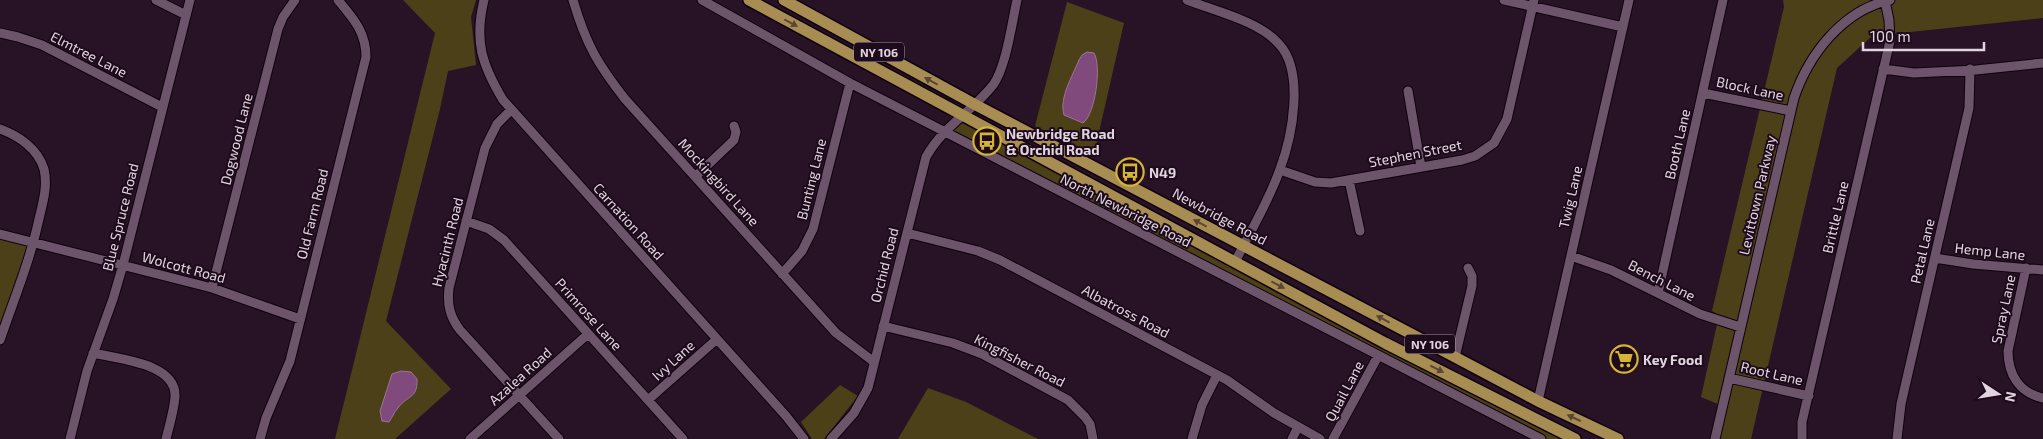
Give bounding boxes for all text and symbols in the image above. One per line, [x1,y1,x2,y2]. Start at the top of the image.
one-way arrow [784,19,799,27]
scale bar [1863,20,1984,52]
street label: Elmtree Lane [48,27,130,81]
text: 100 m [1870,27,1911,45]
road number: NY 106 [854,42,904,62]
street label: Block Lane [1715,73,1785,103]
one-way arrow [924,76,938,85]
street label: Dogwood Lane [216,91,256,187]
street label: Booth Lane [1661,107,1693,181]
place label: Newbridge Road & Orchid Road [1006,125,1115,158]
bus stop icon: Newbridge Road & Orchid Road [972,126,1002,156]
street label: Levittown Parkway [1735,133,1779,256]
street label: Mockingbird Lane [675,135,763,229]
street label: Stephen Street [1367,136,1463,170]
street label: Bunting Lane [793,137,829,221]
bus stop icon: N49 [1115,157,1145,187]
street label: Blue Spruce Road [98,161,142,273]
place label: N49 [1149,164,1176,181]
street label: Twig Lane [1555,164,1585,230]
street label: Old Farm Road [293,167,331,261]
street label: North Newbridge Road [1058,170,1194,250]
street label: Carnation Road [590,179,668,263]
street label: Brittle Lane [1818,179,1852,255]
street label: Newbridge Road [1170,184,1270,248]
street label: Hyacinth Road [428,195,466,289]
street label: Petal Lane [1906,217,1938,285]
one-way arrow [1193,219,1207,227]
street label: Orchid Road [866,226,902,304]
street label: Hemp Lane [1954,239,2026,263]
street label: Wolcott Road [140,248,228,286]
street label: Bench Lane [1626,256,1698,304]
street label: Spray Lane [1987,273,2019,345]
street label: Primrose Lane [552,274,626,354]
street label: Albatross Road [1079,281,1173,341]
one-way arrow [1271,281,1285,289]
one-way arrow [1376,315,1390,324]
street label: Kingfisher Road [972,330,1068,390]
road number: NY 106 [1405,334,1455,354]
street label: Ivy Lane [648,336,698,384]
street label: Azalea Road [485,343,555,409]
supermarket icon: Key Food [1609,344,1639,374]
place label: Key Food [1643,351,1703,368]
street label: Quail Lane [1321,358,1367,424]
street label: Root Lane [1739,358,1805,388]
one-way arrow [1430,365,1444,373]
north arrow [1973,369,2023,419]
text: N [2002,390,2021,404]
one-way arrow [1567,414,1581,422]

